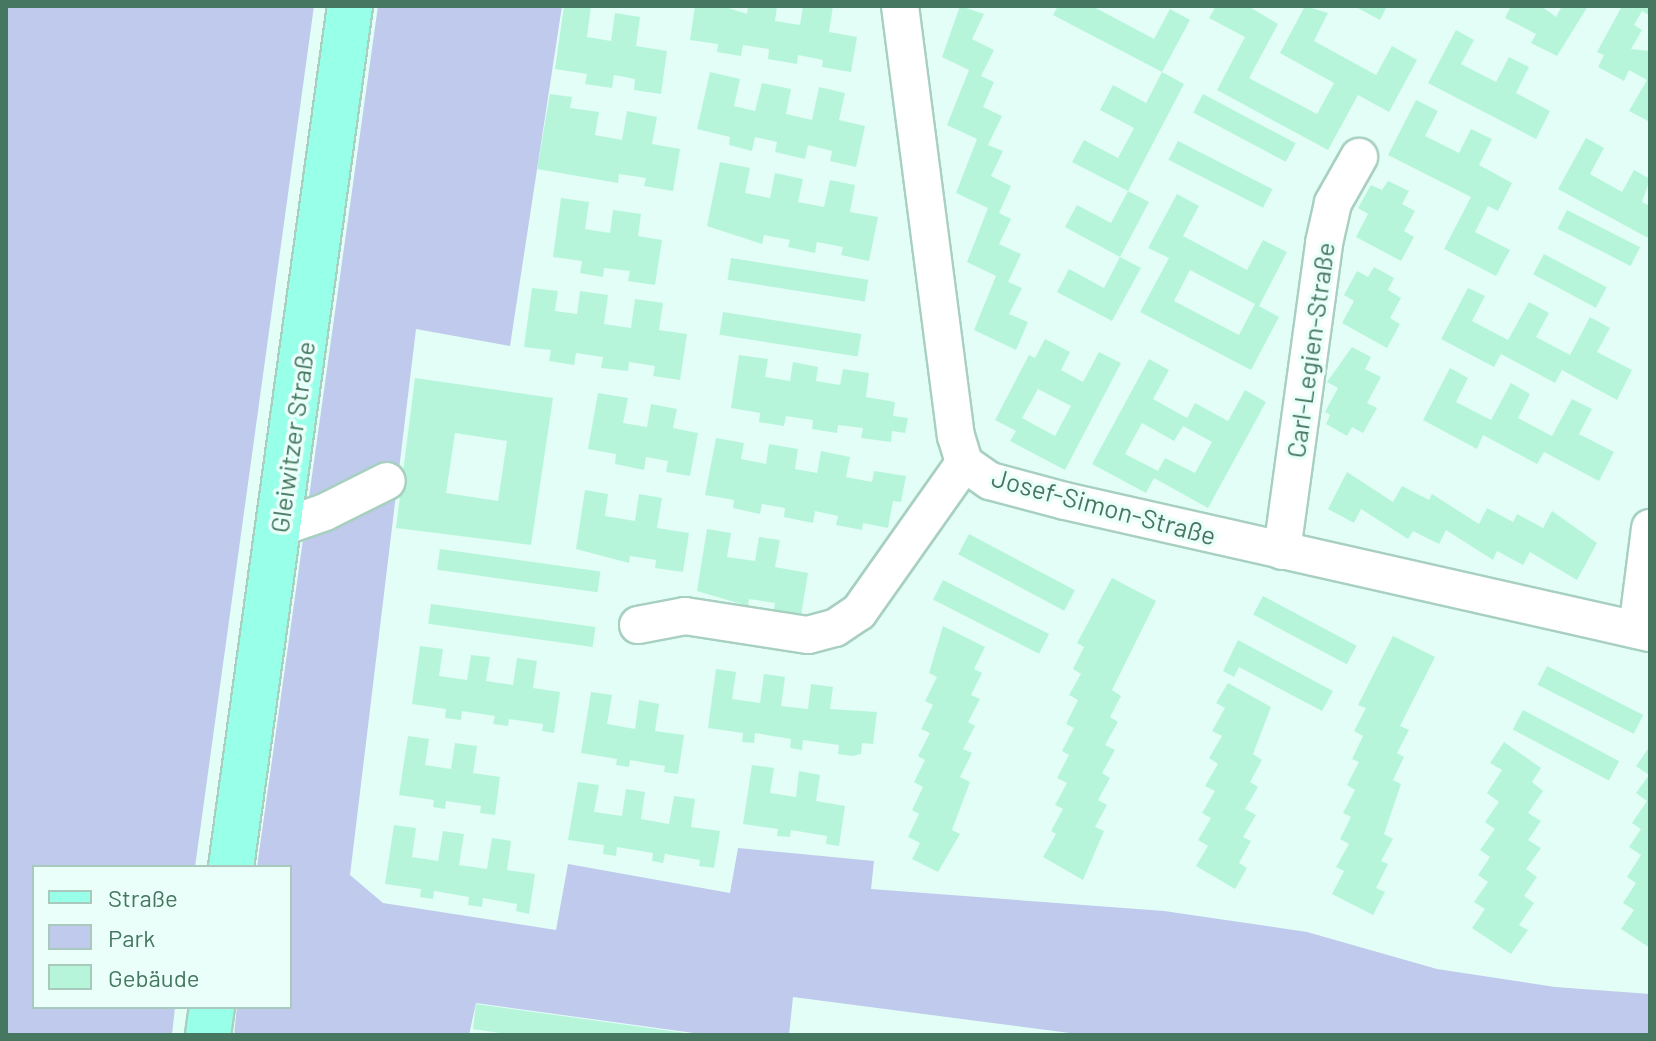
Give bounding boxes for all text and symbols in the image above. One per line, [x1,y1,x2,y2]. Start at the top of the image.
street label: Carl-Legien-Straße [1279,240,1341,460]
street label: Gleiwitzer Straße [263,339,321,535]
street label: Josef-Simon-Straße [989,461,1219,551]
legend [32,865,292,1009]
text: Straße [108,883,178,912]
text: Park [108,923,155,952]
text: Gebäude [108,963,200,992]

